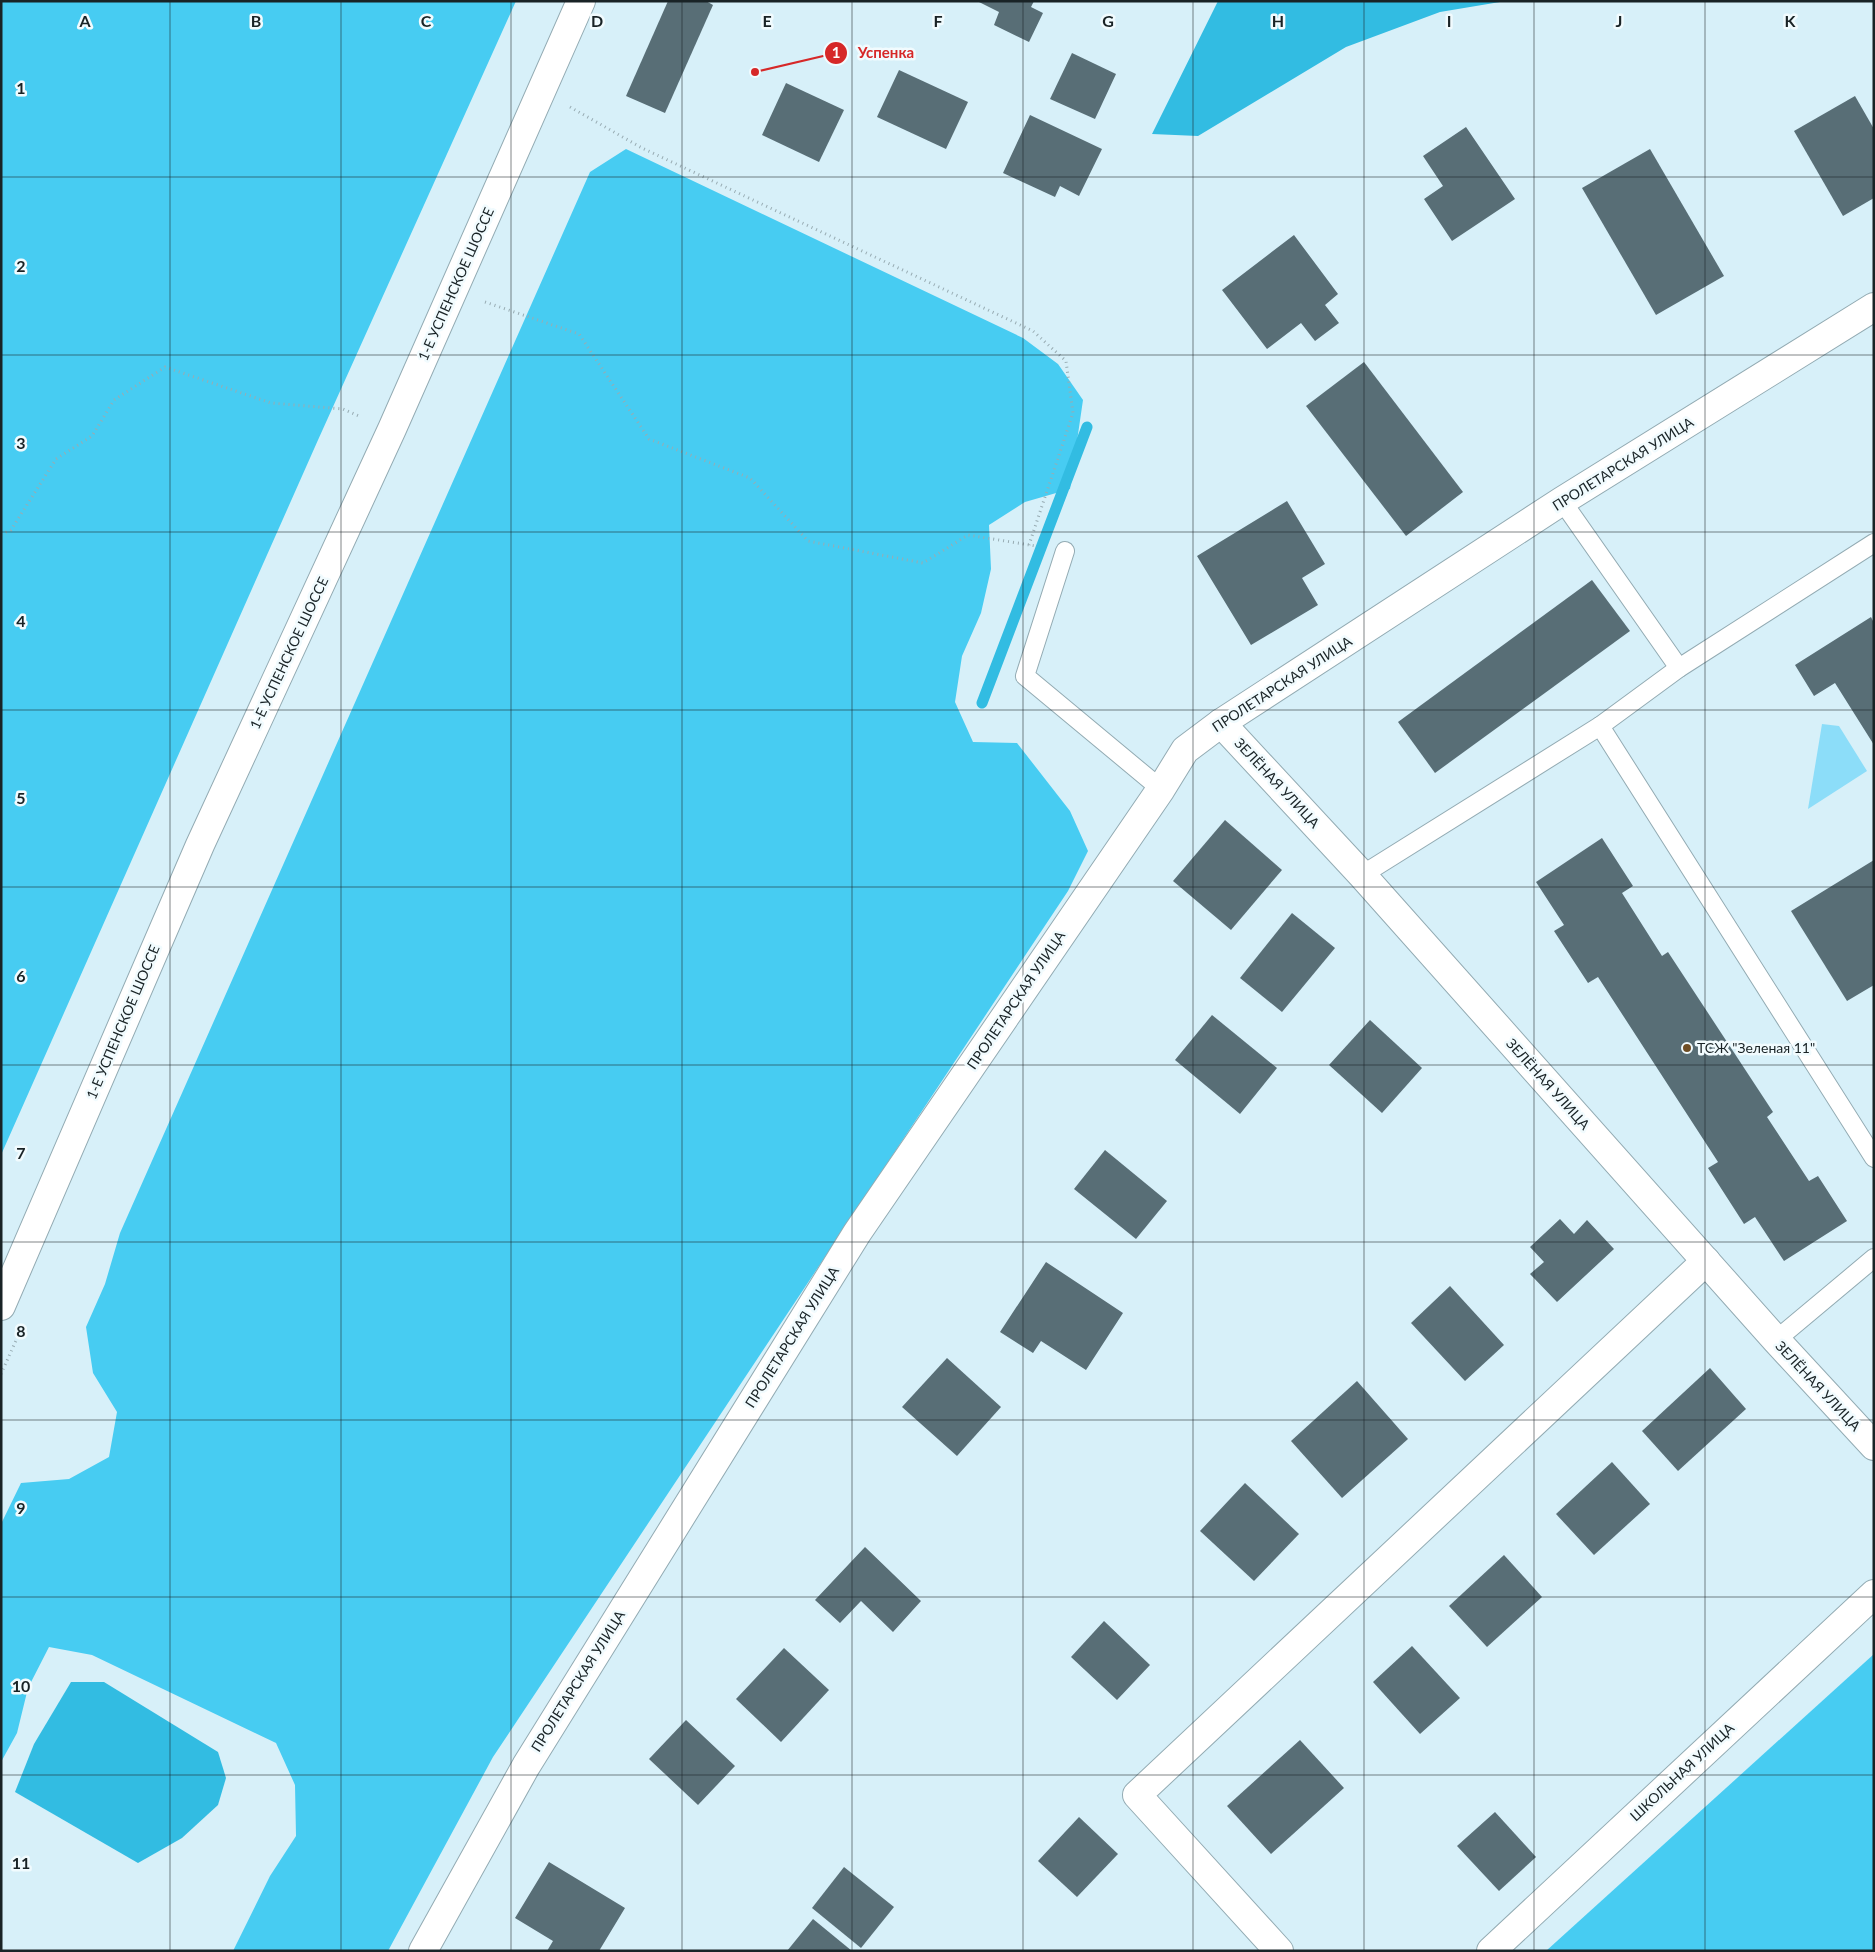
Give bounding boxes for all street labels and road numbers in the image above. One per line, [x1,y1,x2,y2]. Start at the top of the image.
street label: 1-Е УСПЕНСКОЕ ШОССЕ [414,205,497,363]
street label: ПРОЛЕТАРСКАЯ УЛИЦА [1549,413,1697,514]
street label: 1-Е УСПЕНСКОЕ ШОССЕ [246,574,331,732]
street label: ПРОЛЕТАРСКАЯ УЛИЦА [1209,632,1355,735]
street label: ЗЕЛЁНАЯ УЛИЦА [1231,734,1324,831]
street label: ПРОЛЕТАРСКАЯ УЛИЦА [963,927,1069,1072]
street label: 1-Е УСПЕНСКОЕ ШОССЕ [82,942,163,1101]
street label: ЗЕЛЁНАЯ УЛИЦА [1503,1035,1594,1133]
street label: ПРОЛЕТАРСКАЯ УЛИЦА [741,1263,842,1410]
street label: ЗЕЛЁНАЯ УЛИЦА [1772,1337,1865,1434]
street label: ПРОЛЕТАРСКАЯ УЛИЦА [527,1607,628,1754]
street label: ШКОЛЬНАЯ УЛИЦА [1626,1719,1738,1824]

